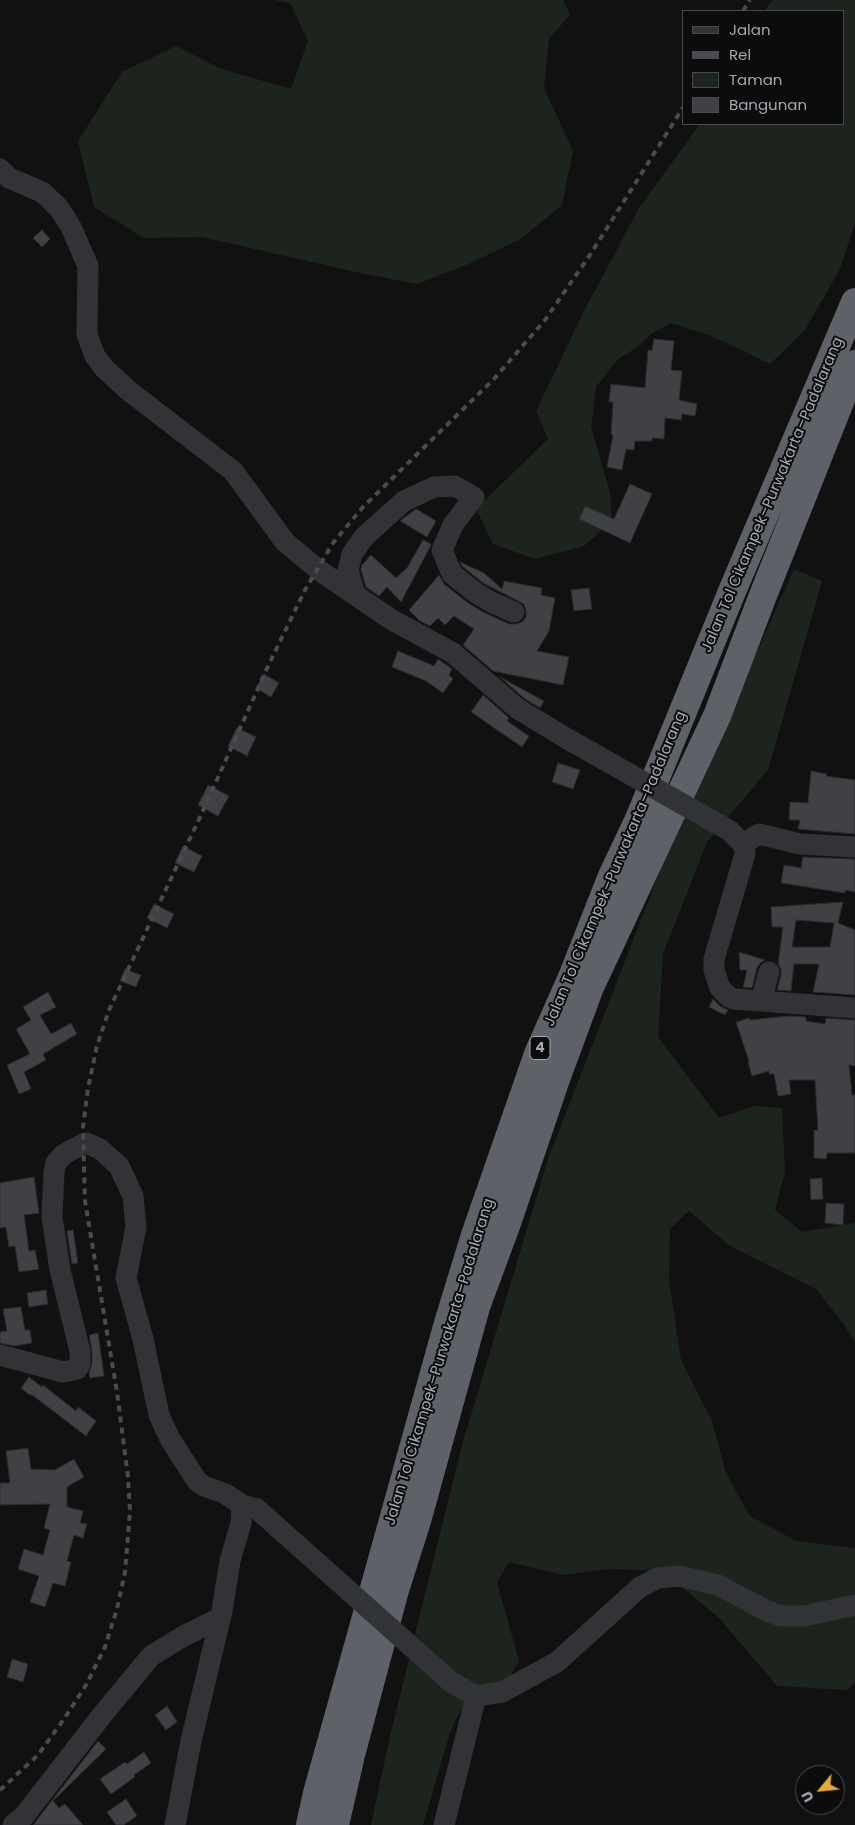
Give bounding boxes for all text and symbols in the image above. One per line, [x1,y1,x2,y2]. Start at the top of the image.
legend [682,10,845,125]
text: Jalan [729,19,771,40]
text: Rel [729,44,751,65]
text: Taman [729,69,782,90]
text: Bangunan [729,94,807,115]
street label: Jalan Tol Cikampek–Purwakarta–Padalarang [698,335,848,655]
street label: Jalan Tol Cikampek–Purwakarta–Padalarang [541,709,691,1029]
road number: 4 [530,1036,550,1060]
street label: Jalan Tol Cikampek–Purwakarta–Padalarang [382,1196,498,1528]
north arrow [795,1765,845,1815]
text: U [796,1788,819,1806]

